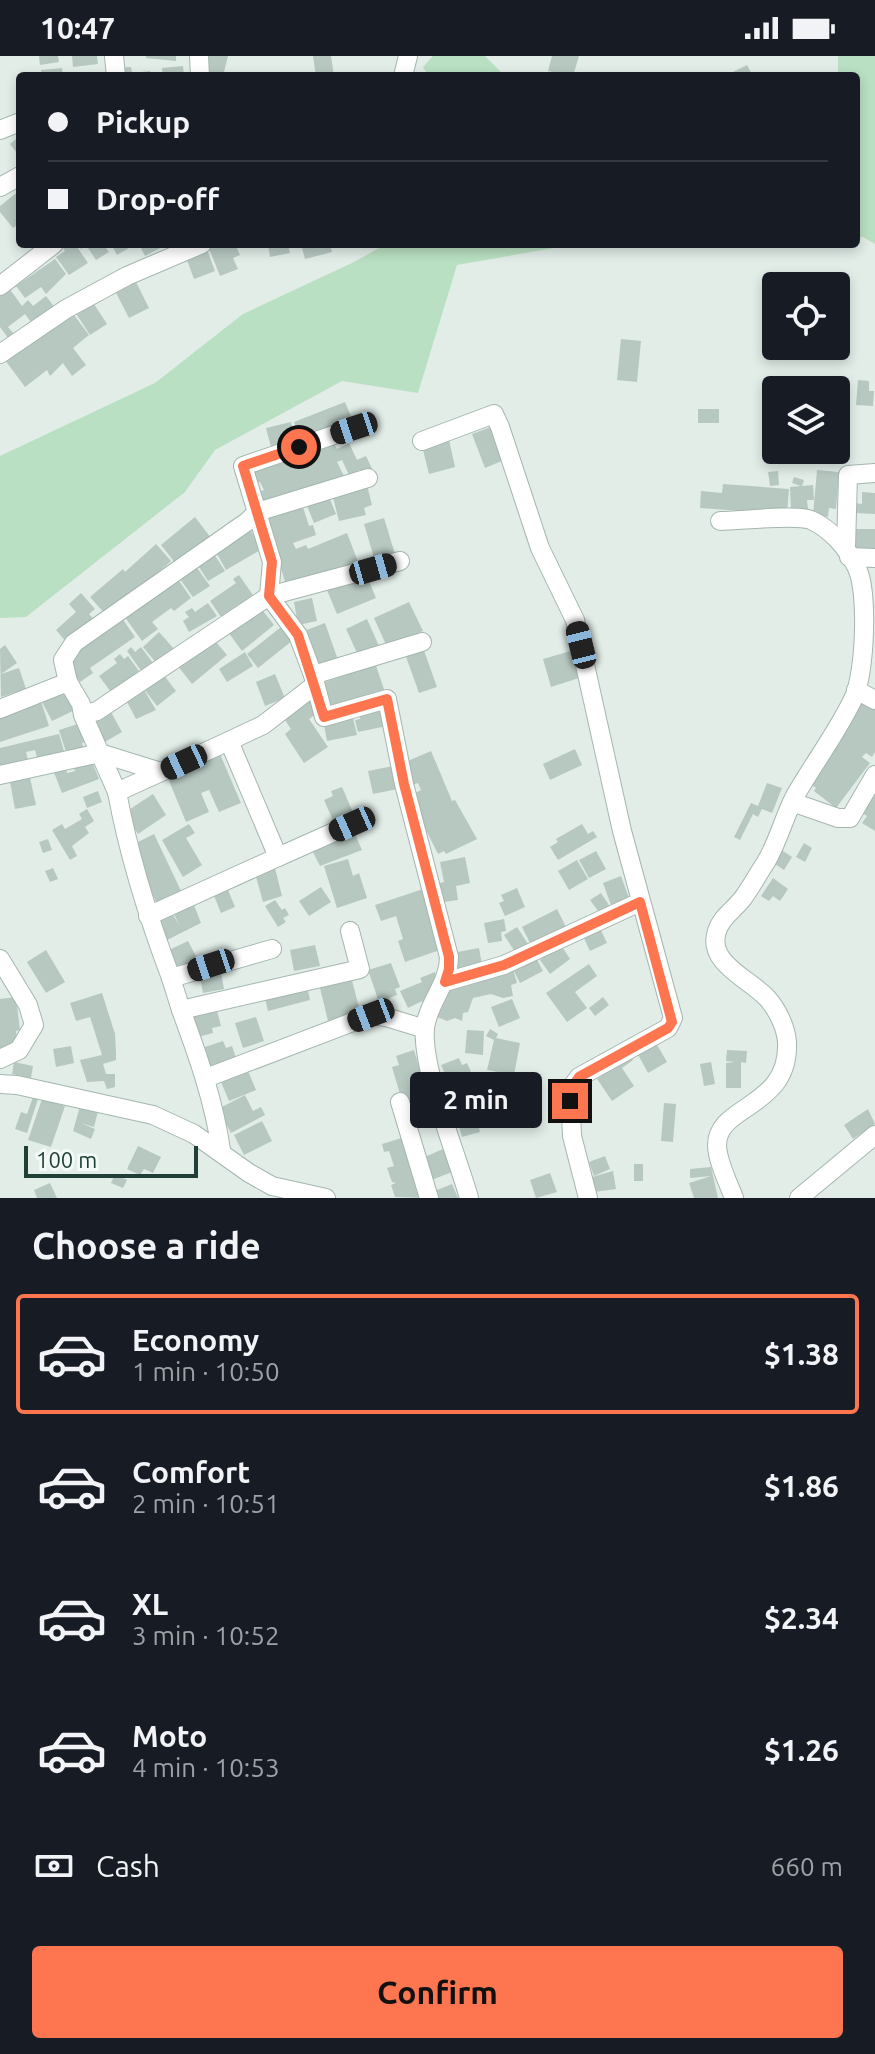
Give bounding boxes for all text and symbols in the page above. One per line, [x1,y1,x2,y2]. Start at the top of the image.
text: 10:47 [40,11,115,45]
text: Pickup [96,105,190,139]
text: Drop-off [96,182,219,216]
map controls [762,272,850,464]
button: locate [762,272,850,360]
button: layers [762,376,850,464]
car [327,409,381,447]
route start [281,429,317,465]
car [347,551,399,587]
car [564,619,598,671]
car [157,741,211,783]
car [325,803,379,845]
car [184,946,238,984]
car [344,995,398,1035]
callout: 2 min [410,1073,542,1129]
route end [552,1083,588,1119]
text: 2 min [443,1085,509,1114]
scale bar [24,1142,198,1178]
text: 100 m [36,1147,97,1172]
text: Choose a ride [32,1225,261,1266]
icon: car [36,1318,108,1390]
text: Economy [132,1323,259,1357]
text: $1.38 [764,1337,839,1371]
text: 1 min · 10:50 [132,1357,280,1386]
icon: car [36,1450,108,1522]
text: Comfort [132,1455,250,1489]
text: $1.86 [764,1469,839,1503]
text: 2 min · 10:51 [132,1489,280,1518]
icon: car [36,1582,108,1654]
text: XL [132,1587,168,1621]
text: $2.34 [764,1601,839,1635]
text: 3 min · 10:52 [132,1621,280,1650]
icon: car [36,1714,108,1786]
text: Moto [132,1719,207,1753]
text: $1.26 [764,1733,839,1767]
text: 4 min · 10:53 [132,1753,280,1782]
icon: cash [32,1844,76,1888]
text: Cash [96,1849,160,1883]
text: 660 m [771,1852,843,1881]
button: Confirm [32,1946,843,2038]

